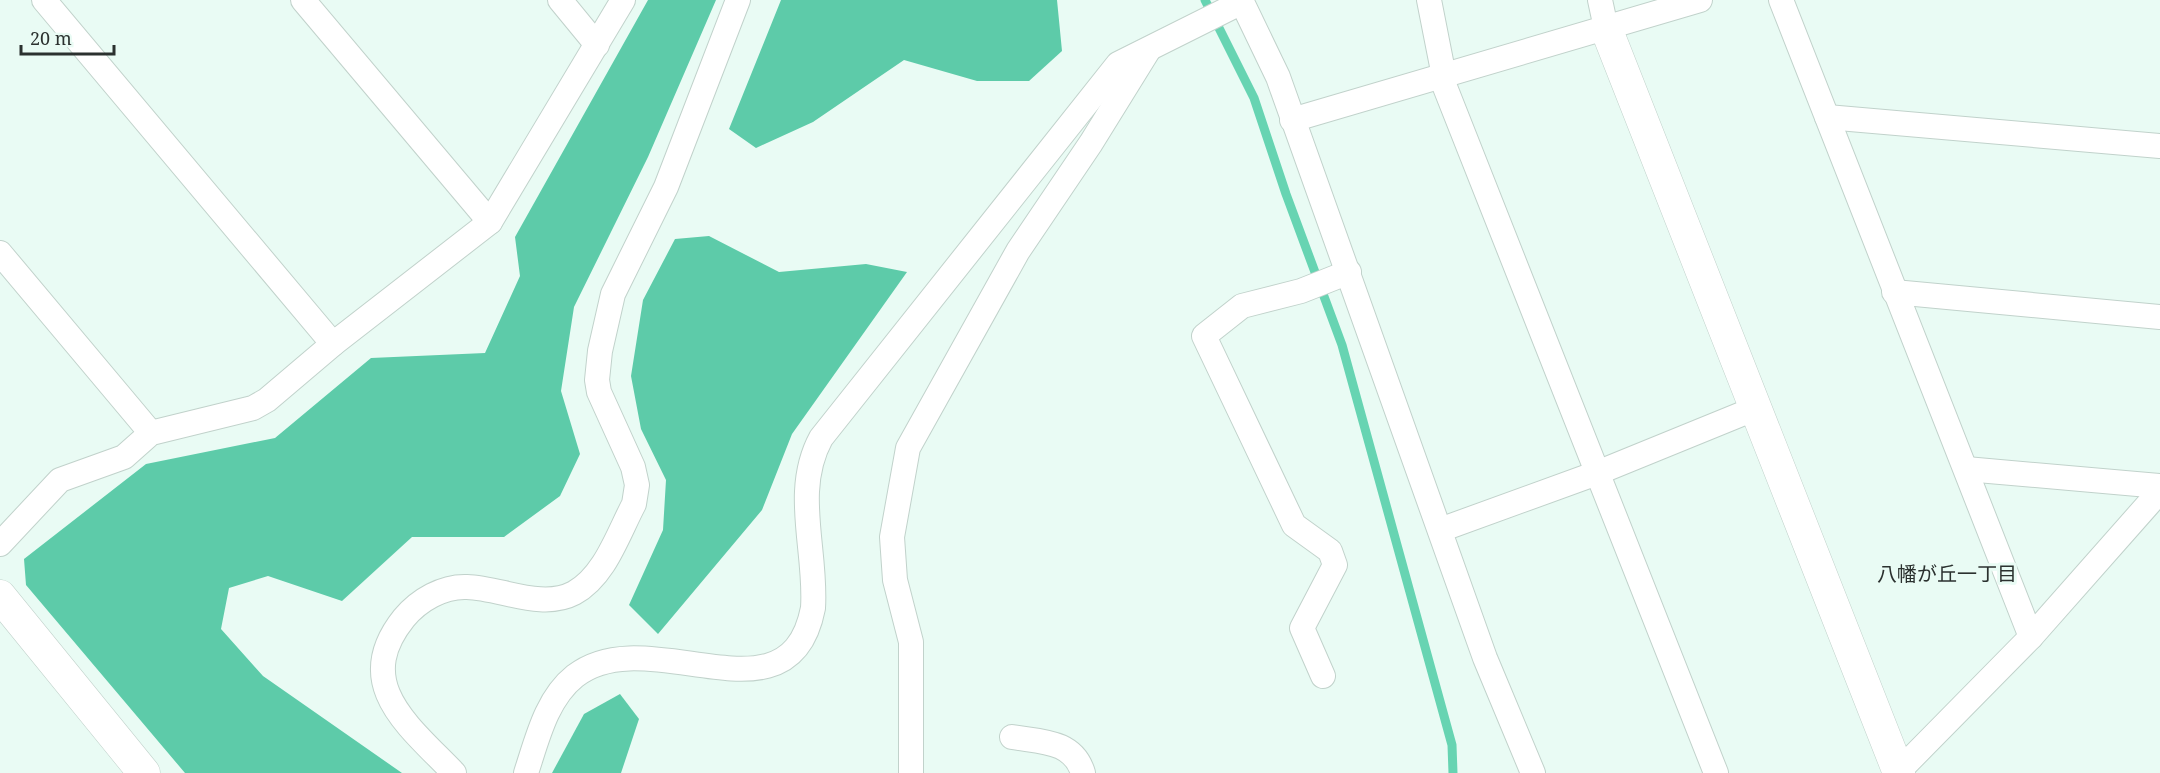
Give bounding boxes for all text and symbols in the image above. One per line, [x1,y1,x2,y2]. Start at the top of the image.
scale bar [21,18,114,56]
text: 20 m [30,26,72,50]
district label: 八幡が丘一丁目 [1877,560,2017,587]

